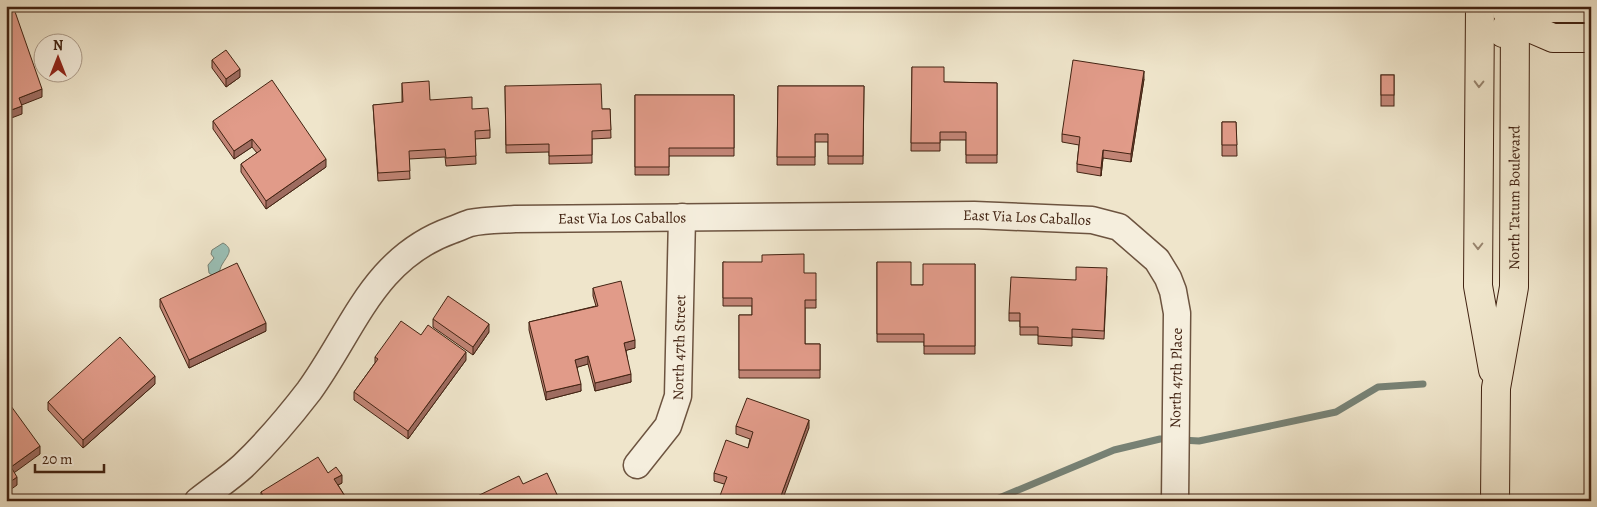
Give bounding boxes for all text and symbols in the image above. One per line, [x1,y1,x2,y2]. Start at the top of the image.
north arrow [32,32,82,82]
text: N [53,36,63,55]
one-way arrow [1474,80,1484,88]
street label: North Tatum Boulevard [1504,124,1525,270]
street label: East Via Los Caballos [963,205,1092,230]
street label: East Via Los Caballos [558,208,686,229]
one-way arrow [1473,242,1483,250]
street label: North 47th Street [668,294,690,401]
street label: North 47th Place [1165,327,1187,428]
scale bar [35,442,104,474]
text: 20 m [42,449,73,469]

